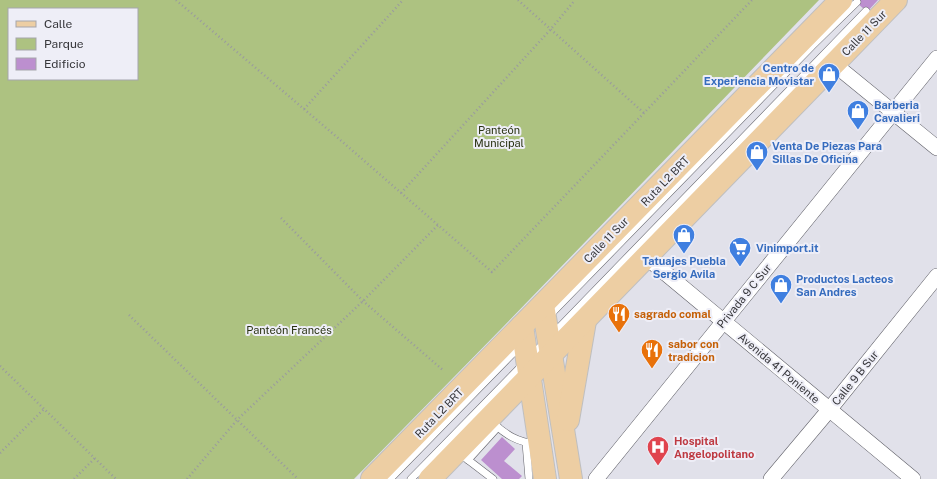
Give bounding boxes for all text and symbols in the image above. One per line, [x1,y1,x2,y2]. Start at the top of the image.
legend [8,8,138,80]
street label: Calle 11 Sur [839,8,889,58]
text: Calle [44,17,73,31]
text: Parque [44,37,84,51]
text: Edificio [44,57,86,71]
shop icon: Centro de Experiencia Movistar [816,61,842,94]
place label: Centro de Experiencia Movistar [704,62,814,87]
shop icon: Barberia Cavalieri [845,98,871,131]
place label: Barberia Cavalieri [874,99,920,124]
park label: Panteón Municipal [474,124,524,149]
shop icon: Venta De Piezas Para Sillas De Oficina [744,139,770,172]
place label: Venta De Piezas Para Sillas De Oficina [772,140,882,165]
street label: Ruta L2 BRT [639,154,692,208]
street label: Calle 11 Sur [581,215,631,265]
shop icon: Tatuajes Puebla Sergio Avila [671,222,697,255]
supermarket icon: Vinimport.it [727,235,753,268]
place label: Vinimport.it [756,242,819,254]
place label: Tatuajes Puebla Sergio Avila [642,255,726,280]
street label: Privada 9 C Sur [715,262,773,330]
shop icon: Productos Lacteos San Andres [768,272,794,305]
place label: Productos Lacteos San Andres [796,273,893,298]
restaurant icon: sagrado comal [606,301,632,334]
place label: sagrado comal [634,308,711,320]
park label: Panteón Francés [246,324,332,336]
street label: Avenida 41 Poniente [736,331,822,405]
restaurant icon: sabor con tradicion [639,337,665,370]
place label: sabor con tradicion [668,338,719,363]
street label: Calle 9 B Sur [829,348,881,408]
street label: Ruta L2 BRT [413,386,466,440]
hospital icon: Hospital Angelopolitano [645,434,671,467]
place label: Hospital Angelopolitano [674,435,754,460]

